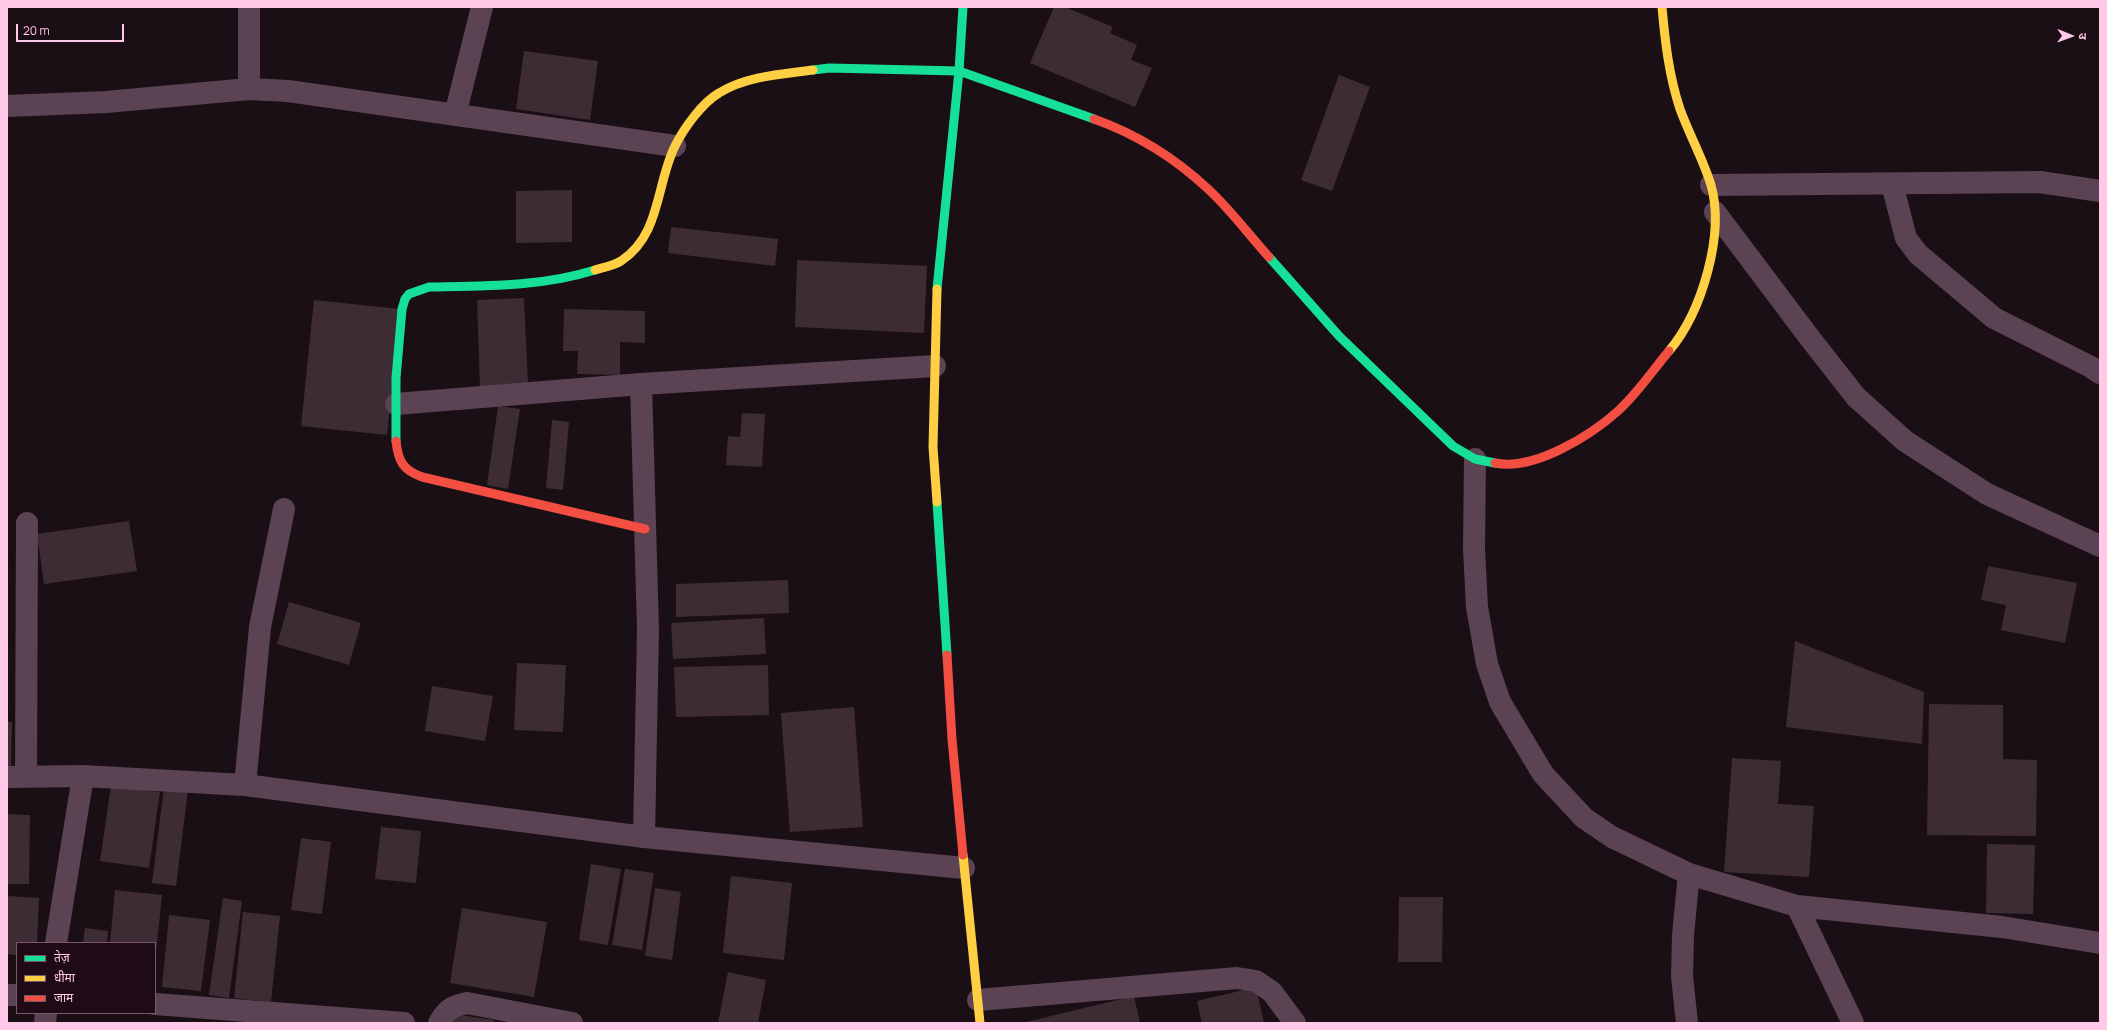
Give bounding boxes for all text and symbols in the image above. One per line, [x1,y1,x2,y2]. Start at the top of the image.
scale bar [18,16,126,42]
north arrow [2051,16,2091,56]
text: 20 m [23,22,50,39]
text: उ [2076,33,2091,40]
legend [16,942,156,1014]
text: तेज़ [54,949,70,966]
text: धीमा [54,969,75,986]
text: जाम [54,989,73,1006]

